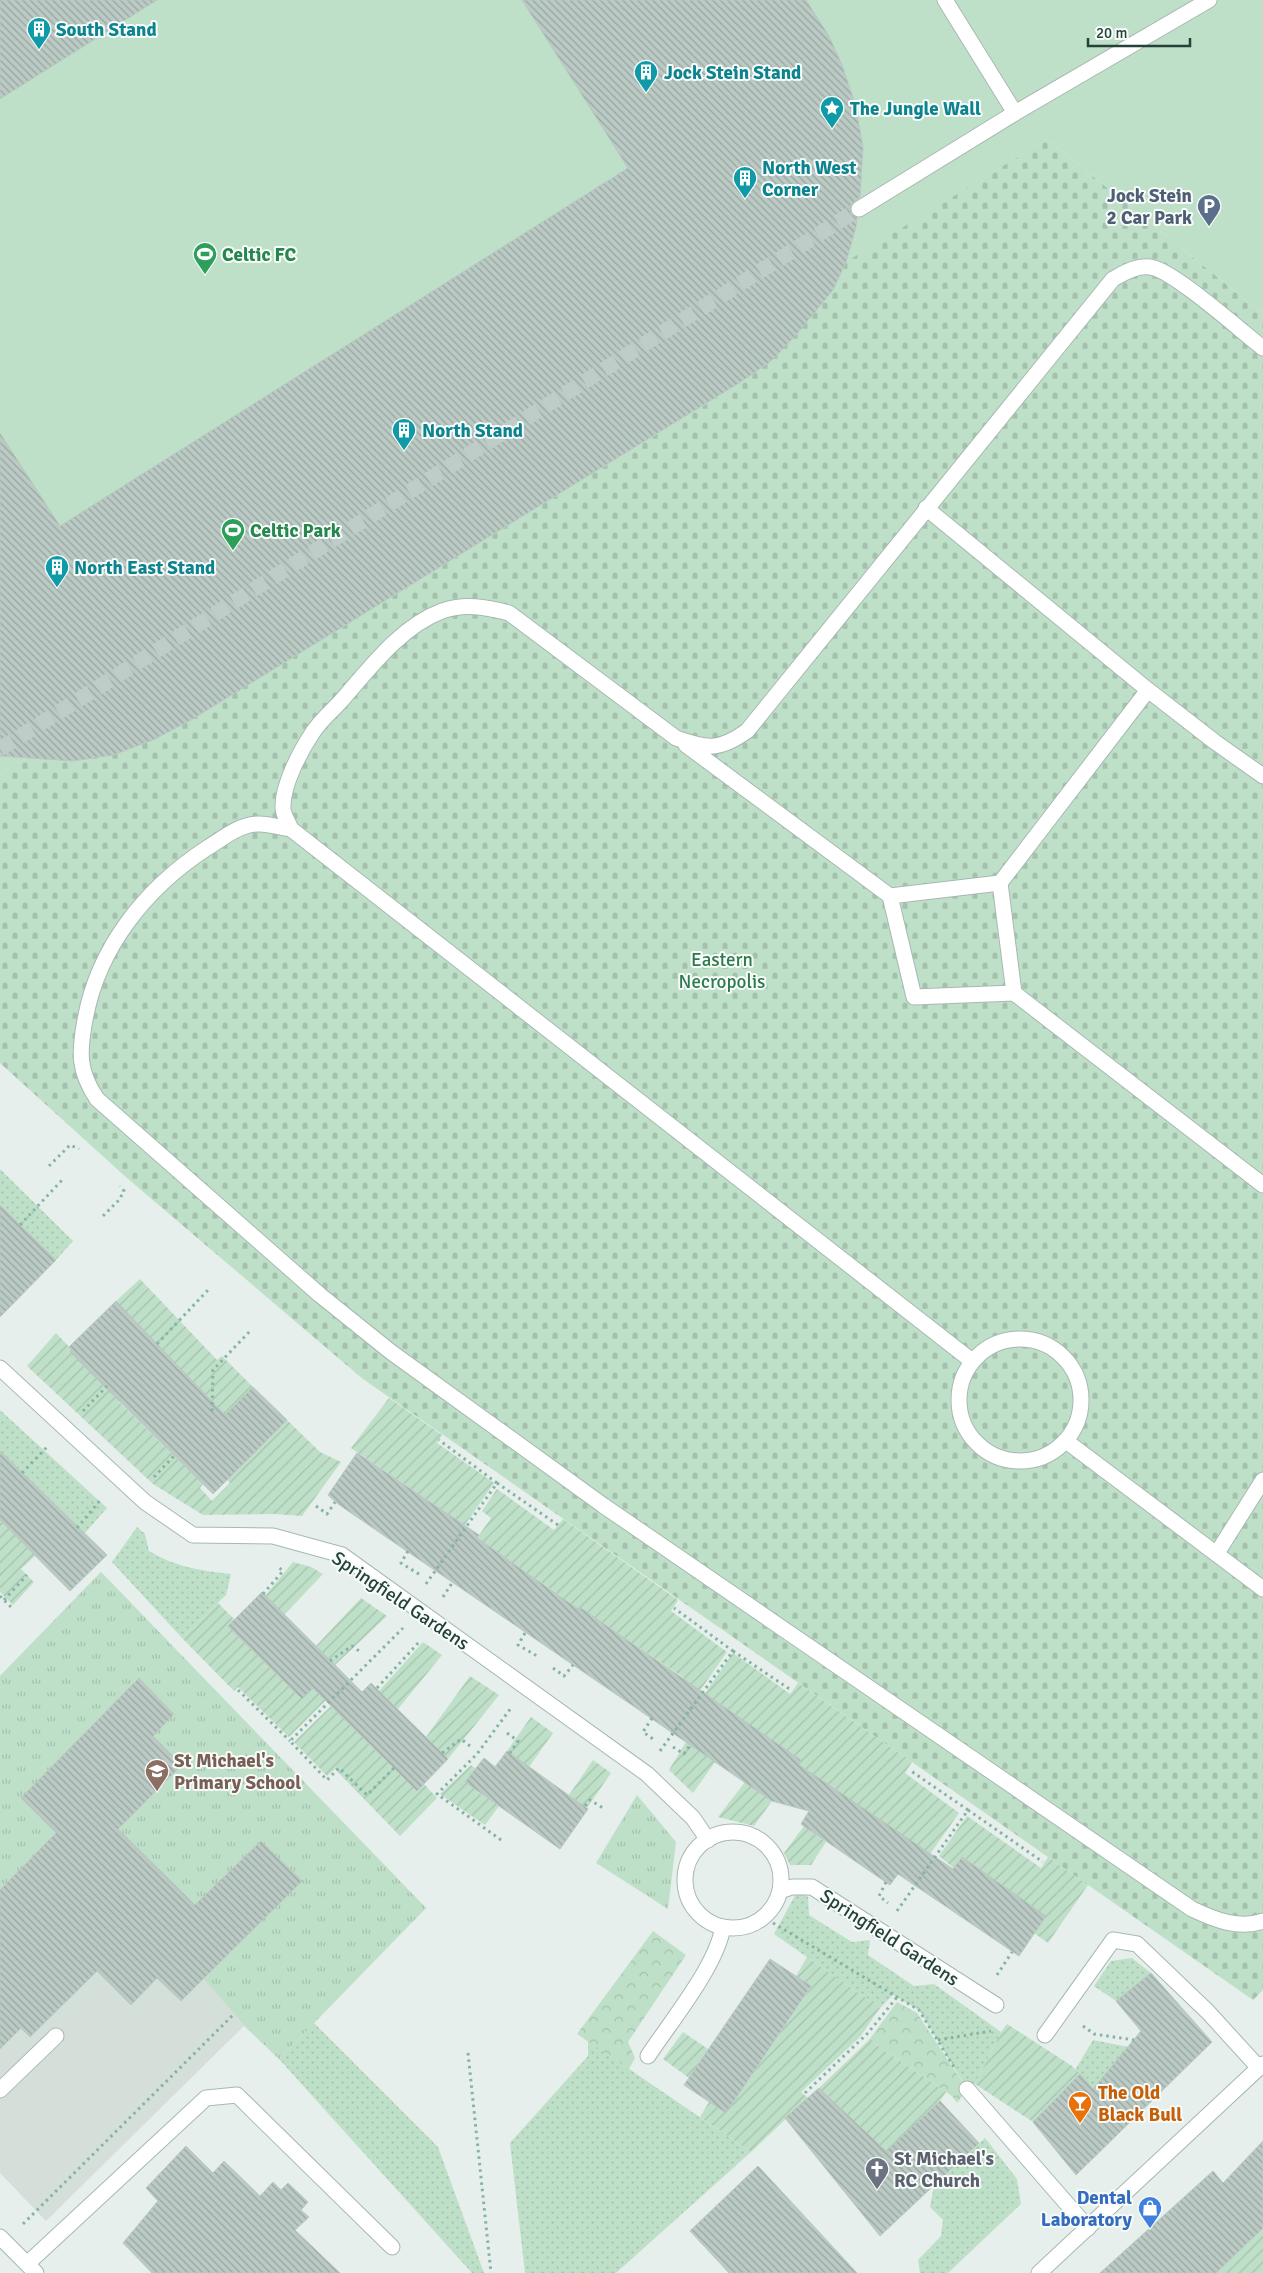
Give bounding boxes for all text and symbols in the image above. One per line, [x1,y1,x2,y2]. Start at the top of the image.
scale bar [1088,15,1190,47]
building icon: South Stand [26,16,52,50]
place label: South Stand [56,18,157,42]
text: 20 m [1096,24,1127,42]
building icon: Jock Stein Stand [633,59,659,93]
place label: Jock Stein Stand [664,61,801,85]
place icon: The Jungle Wall [819,95,845,129]
place label: The Jungle Wall [850,97,981,121]
place label: North West Corner [762,156,856,202]
building icon: North West Corner [732,165,758,199]
place label: Jock Stein 2 Car Park [1107,184,1192,230]
parking icon: Jock Stein 2 Car Park [1196,193,1222,227]
sports icon: Celtic FC [192,241,218,275]
place label: Celtic FC [222,243,297,267]
building icon: North Stand [391,417,417,451]
place label: North Stand [422,419,523,443]
sports icon: Celtic Park [220,517,246,551]
place label: Celtic Park [250,519,341,543]
building icon: North East Stand [44,554,70,588]
place label: North East Stand [74,556,215,580]
park label: Eastern Necropolis [679,948,765,994]
street label: Springfield Gardens [327,1546,474,1656]
place label: St Michael's Primary School [174,1749,301,1795]
school or university icon: St Michael's Primary School [144,1758,170,1792]
street label: Springfield Gardens [816,1884,963,1992]
place label: The Old Black Bull [1098,2081,1182,2127]
bar icon: The Old Black Bull [1067,2090,1093,2124]
place label: St Michael's RC Church [894,2147,994,2193]
church icon: St Michael's RC Church [864,2156,890,2190]
place label: Dental Laboratory [1041,2186,1133,2232]
shop icon: Dental Laboratory [1137,2195,1163,2229]

